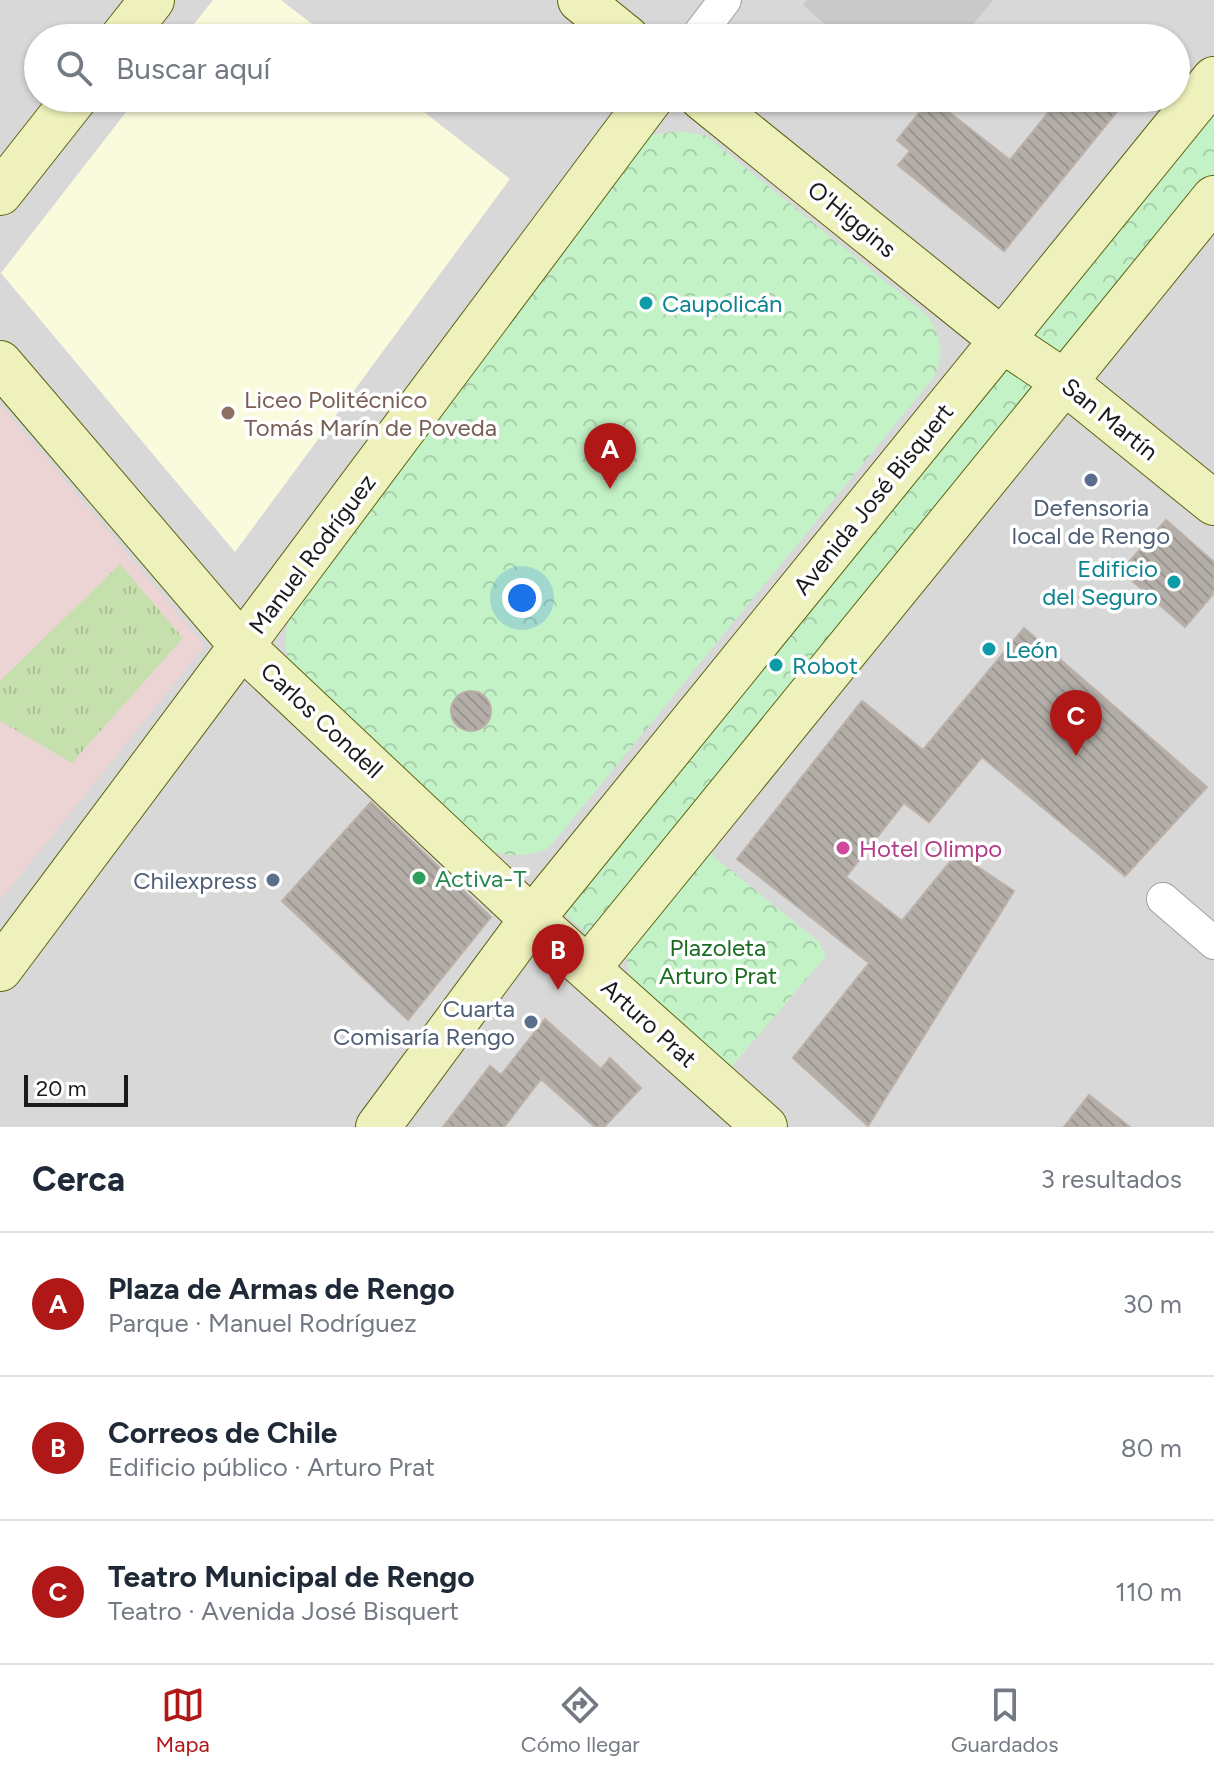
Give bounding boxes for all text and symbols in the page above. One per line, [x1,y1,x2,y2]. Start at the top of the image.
search box [24,24,1190,112]
icon: search [52,46,96,90]
text: Buscar aquí [116,50,270,87]
street label: O'Higgins [802,175,902,263]
place label: Caupolicán [662,289,782,318]
marker: Caupolicán [637,294,655,312]
street label: San Martín [1056,372,1164,466]
place label: Liceo Politécnico Tomás Marín de Poveda [244,385,497,442]
street label: Avenida José Bisquert [787,397,959,601]
marker: Liceo Politécnico Tomás Marín de Poveda [219,404,237,422]
pin: A [584,423,636,489]
street label: Manuel Rodríguez [242,468,382,640]
marker: Defensoria local de Rengo [1082,471,1100,489]
place label: Defensoria local de Rengo [1012,493,1170,550]
place label: Edificio del Seguro [1042,554,1158,611]
marker: Edificio del Seguro [1165,573,1183,591]
your location [502,578,542,618]
place label: León [1005,635,1058,664]
marker: León [980,640,998,658]
place label: Robot [792,651,858,680]
street label: Carlos Condell [255,656,389,784]
marker: Robot [767,656,785,674]
pin: C [1050,690,1102,756]
place label: Hotel Olimpo [859,834,1002,863]
marker: Hotel Olimpo [834,839,852,857]
place label: Activa-T [435,864,526,893]
place label: Chilexpress [133,866,257,895]
marker: Activa-T [410,869,428,887]
marker: Chilexpress [264,871,282,889]
pin: B [532,924,584,990]
park label: Plazoleta Arturo Prat [659,933,777,990]
street label: Arturo Prat [595,973,703,1073]
place label: Cuarta Comisaría Rengo [333,994,515,1051]
marker: Cuarta Comisaría Rengo [522,1013,540,1031]
scale bar [24,1071,128,1107]
text: 20 m [36,1075,87,1102]
text: Cerca [32,1159,125,1200]
text: 3 resultados [1041,1163,1182,1195]
text: Plaza de Armas de Rengo [108,1270,455,1307]
text: A [49,1288,67,1320]
text: 30 m [1123,1288,1182,1320]
text: Parque · Manuel Rodríguez [108,1307,417,1339]
text: Correos de Chile [108,1414,337,1451]
text: B [50,1432,66,1464]
text: 80 m [1121,1432,1182,1464]
text: Edificio público · Arturo Prat [108,1451,435,1483]
text: Teatro Municipal de Rengo [108,1558,475,1595]
text: C [49,1576,67,1608]
text: 110 m [1115,1576,1182,1608]
text: Teatro · Avenida José Bisquert [108,1595,459,1627]
tab: Mapa [156,1683,210,1758]
tab: Cómo llegar [521,1683,640,1758]
tab: Guardados [951,1683,1058,1758]

